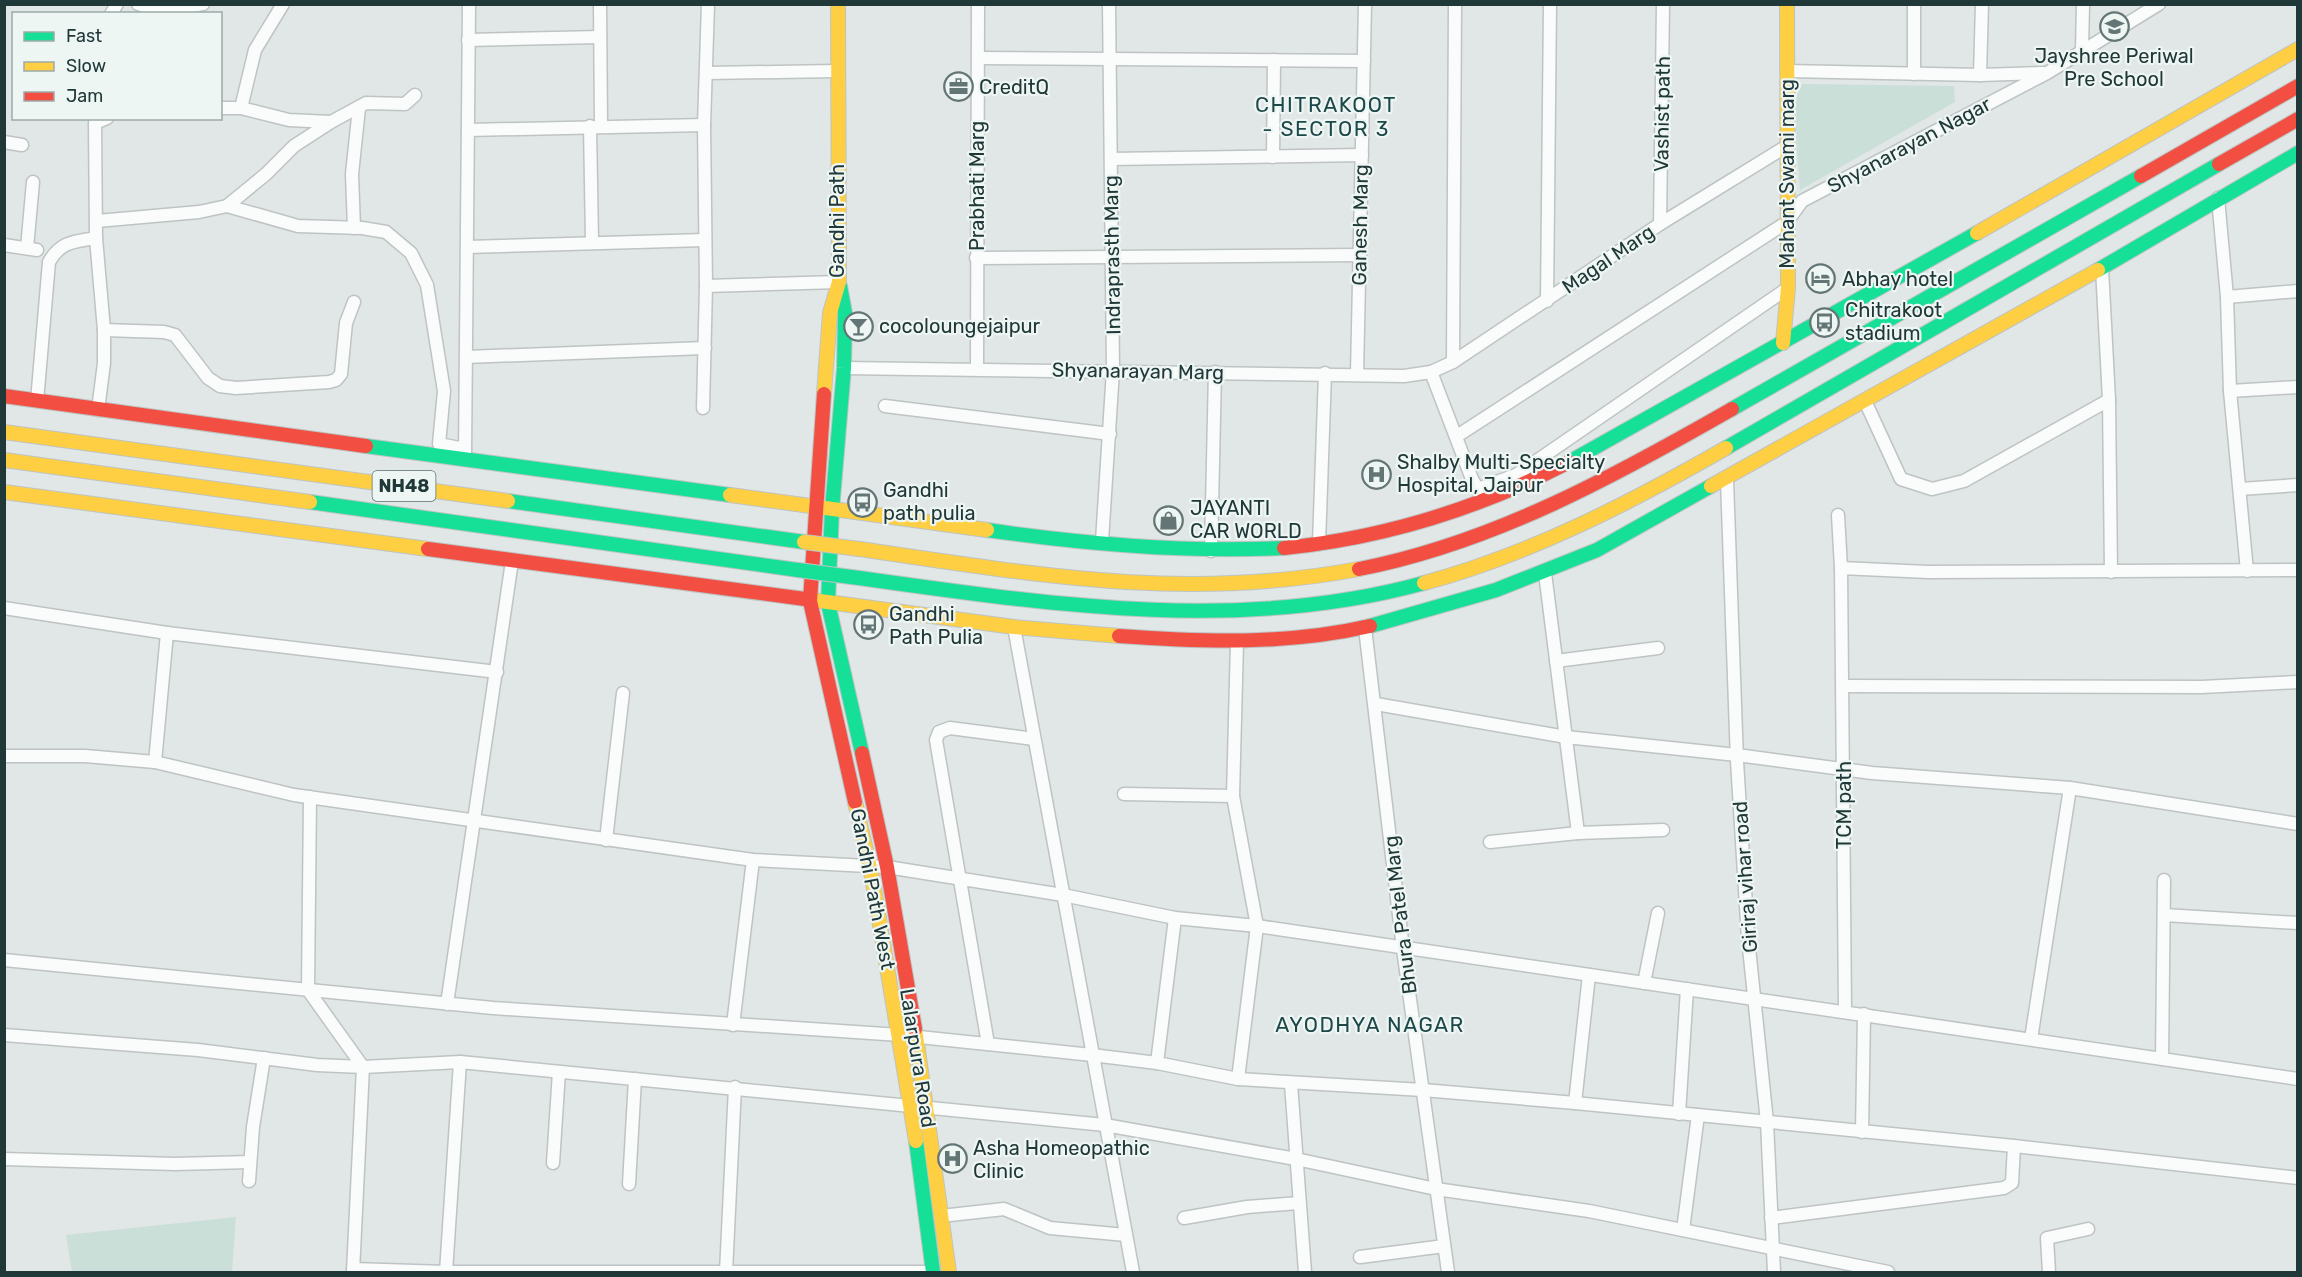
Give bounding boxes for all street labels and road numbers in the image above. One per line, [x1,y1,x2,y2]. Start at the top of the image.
street label: Vashist path [1649,56,1675,172]
street label: Mahant Swami marg [1775,79,1799,269]
street label: Shyanarayan Nagar [1823,92,1995,198]
street label: Prabhati Marg [965,121,989,251]
street label: Gandhi Path [825,164,849,278]
street label: Ganesh Marg [1347,164,1373,286]
street label: Indraprasth Marg [1099,175,1125,335]
street label: Magal Marg [1557,219,1659,299]
street label: Shyanarayan Marg [1052,357,1224,385]
road number: NH48 [372,471,436,501]
street label: TCM path [1832,761,1856,849]
street label: Giriraj vihar road [1728,800,1762,954]
street label: Gandhi Path West [846,806,900,972]
street label: Bhura Patel Marg [1378,834,1422,996]
street label: Lalarpura Road [895,987,941,1129]

